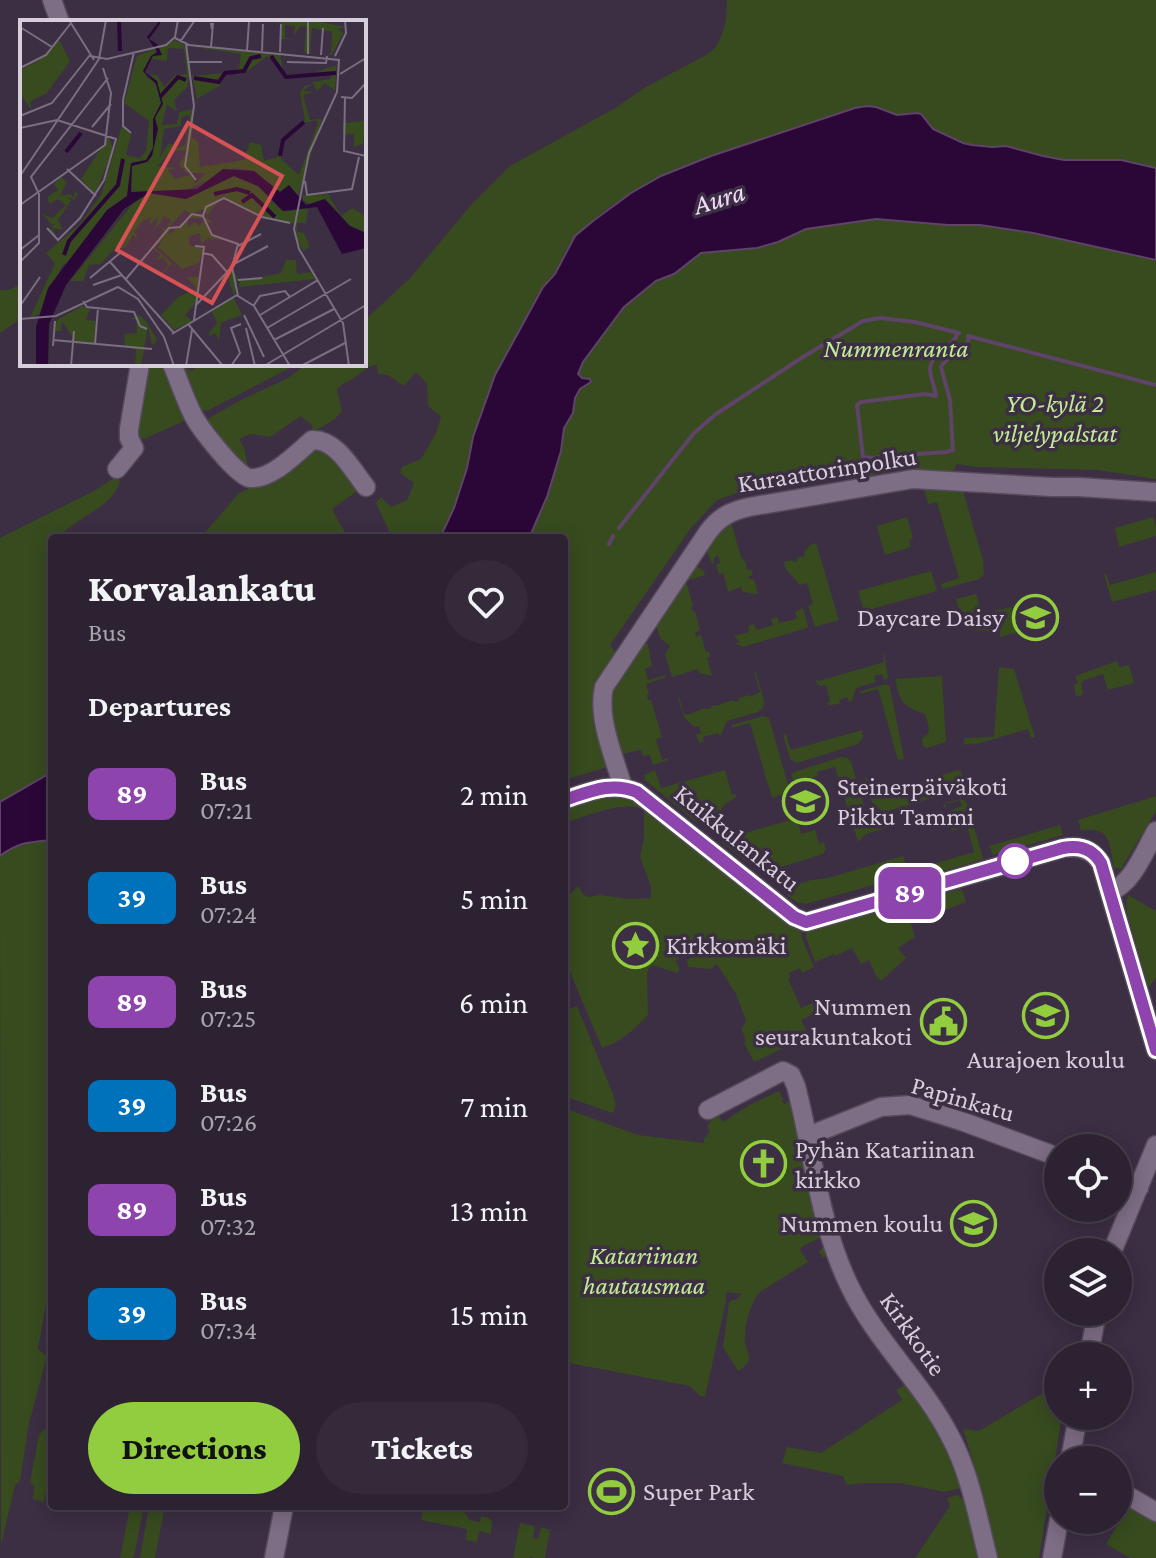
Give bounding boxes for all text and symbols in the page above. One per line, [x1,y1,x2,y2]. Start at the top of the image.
inset map [20,20,366,366]
water label: Aura [688,176,748,221]
park label: Nummenranta [824,334,968,363]
park label: YO-kylä 2 viljelypalstat [993,389,1117,448]
street label: Kuraattorinpolku [736,442,919,498]
button: heart [444,560,528,644]
text: Korvalankatu [88,567,316,609]
school or university icon: Daycare Daisy [1011,593,1059,641]
place label: Daycare Daisy [857,603,1005,632]
text: Bus [88,618,126,647]
text: Departures [88,689,231,722]
text: Bus [200,763,247,796]
place label: Steinerpäiväkoti Pikku Tammi [837,772,1008,831]
school or university icon: Steinerpäiväkoti Pikku Tammi [782,777,830,825]
text: 89 [116,778,148,809]
text: 2 min [460,778,528,811]
street label: Kuikkulankatu [668,779,806,898]
text: 07:21 [200,796,253,825]
unlabelled marker [998,844,1032,878]
text: Bus [200,867,247,900]
line badge: 89 [874,867,946,919]
text: 89 [894,877,926,908]
text: 39 [118,882,146,913]
text: 5 min [460,882,528,915]
text: 07:24 [200,900,257,929]
place icon: Kirkkomäki [611,921,659,969]
place label: Kirkkomäki [666,931,787,960]
text: Bus [200,971,247,1004]
text: 89 [116,986,148,1017]
text: 6 min [459,986,528,1019]
place label: Nummen seurakuntakoti [755,992,912,1051]
school or university icon: Aurajoen koulu [1022,992,1070,1040]
public building icon: Nummen seurakuntakoti [919,997,967,1045]
text: 07:25 [200,1004,256,1033]
place label: Aurajoen koulu [967,1045,1125,1074]
street label: Papinkatu [908,1070,1018,1128]
text: Bus [200,1075,247,1108]
text: 39 [118,1090,146,1121]
text: 7 min [460,1090,528,1123]
text: 07:26 [200,1108,257,1137]
map controls [1044,1134,1132,1534]
button: locate [1044,1134,1132,1222]
place label: Pyhän Katariinan kirkko [795,1135,975,1194]
church icon: Pyhän Katariinan kirkko [740,1140,788,1188]
text: Bus [200,1179,247,1212]
text: 89 [116,1194,148,1225]
text: 13 min [450,1194,528,1227]
school or university icon: Nummen koulu [950,1199,998,1247]
place label: Nummen koulu [781,1209,943,1238]
text: 07:32 [200,1212,256,1241]
button: layers [1044,1238,1132,1326]
park label: Katariinan hautausmaa [583,1241,705,1300]
text: Bus [200,1283,247,1316]
street label: Kirkkotie [874,1287,952,1381]
text: 39 [118,1298,146,1329]
text: 15 min [450,1298,528,1331]
text: 07:34 [200,1316,257,1345]
button: + [1044,1342,1132,1430]
button: Directions [88,1402,300,1494]
button: Tickets [316,1402,528,1494]
button: − [1044,1446,1132,1534]
sports icon: Super Park [588,1467,636,1515]
place label: Super Park [643,1477,755,1506]

